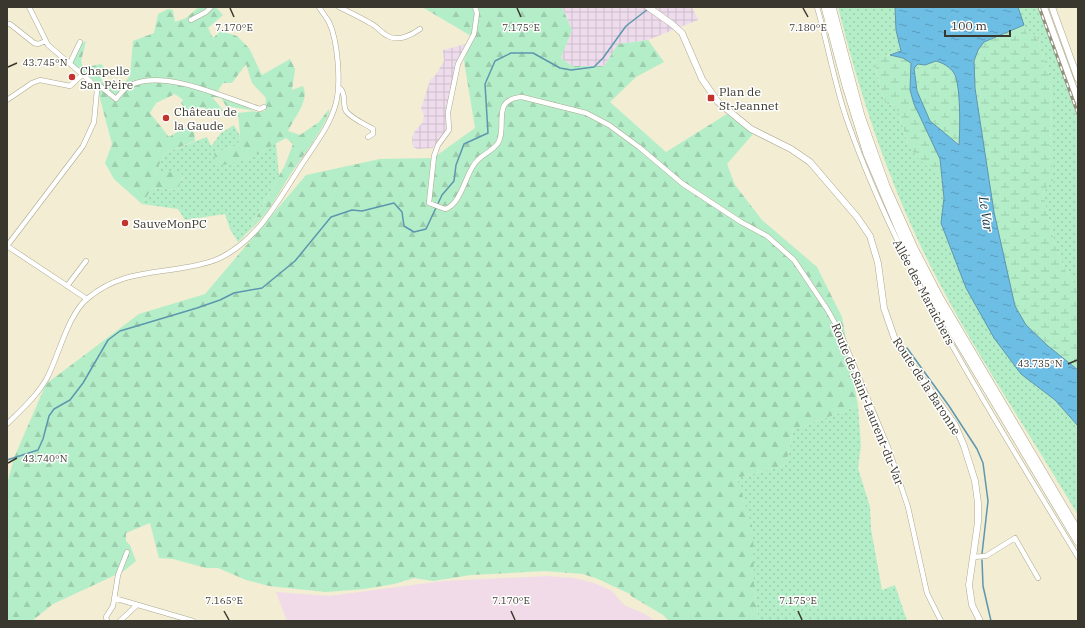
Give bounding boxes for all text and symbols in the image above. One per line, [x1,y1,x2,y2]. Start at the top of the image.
scale bar [945,12,1010,38]
text: 100 m [951,18,987,33]
text: 7.170°E [215,21,253,34]
text: 7.175°E [502,21,540,34]
text: 7.180°E [789,21,827,34]
text: 43.745°N [22,56,68,69]
place label: Chapelle San Pèire [80,63,133,92]
marker: Chapelle San Pèire [67,72,77,82]
place label: Plan de St-Jeannet [719,84,779,113]
marker: Plan de St-Jeannet [706,93,716,103]
place label: Château de la Gaude [174,104,237,133]
marker: Château de la Gaude [161,113,171,123]
water label: Le Var [975,194,997,233]
place label: SauveMonPC [133,216,207,231]
marker: SauveMonPC [120,218,130,228]
street label: Allée des Maraîchers [890,237,958,347]
street label: Route de Saint-Laurent-du-Var [829,321,908,488]
street label: Route de la Baronne [890,334,964,438]
text: 43.735°N [1017,357,1063,370]
text: 43.740°N [22,452,68,465]
text: 7.165°E [205,594,243,607]
text: 7.170°E [492,594,530,607]
text: 7.175°E [779,594,817,607]

